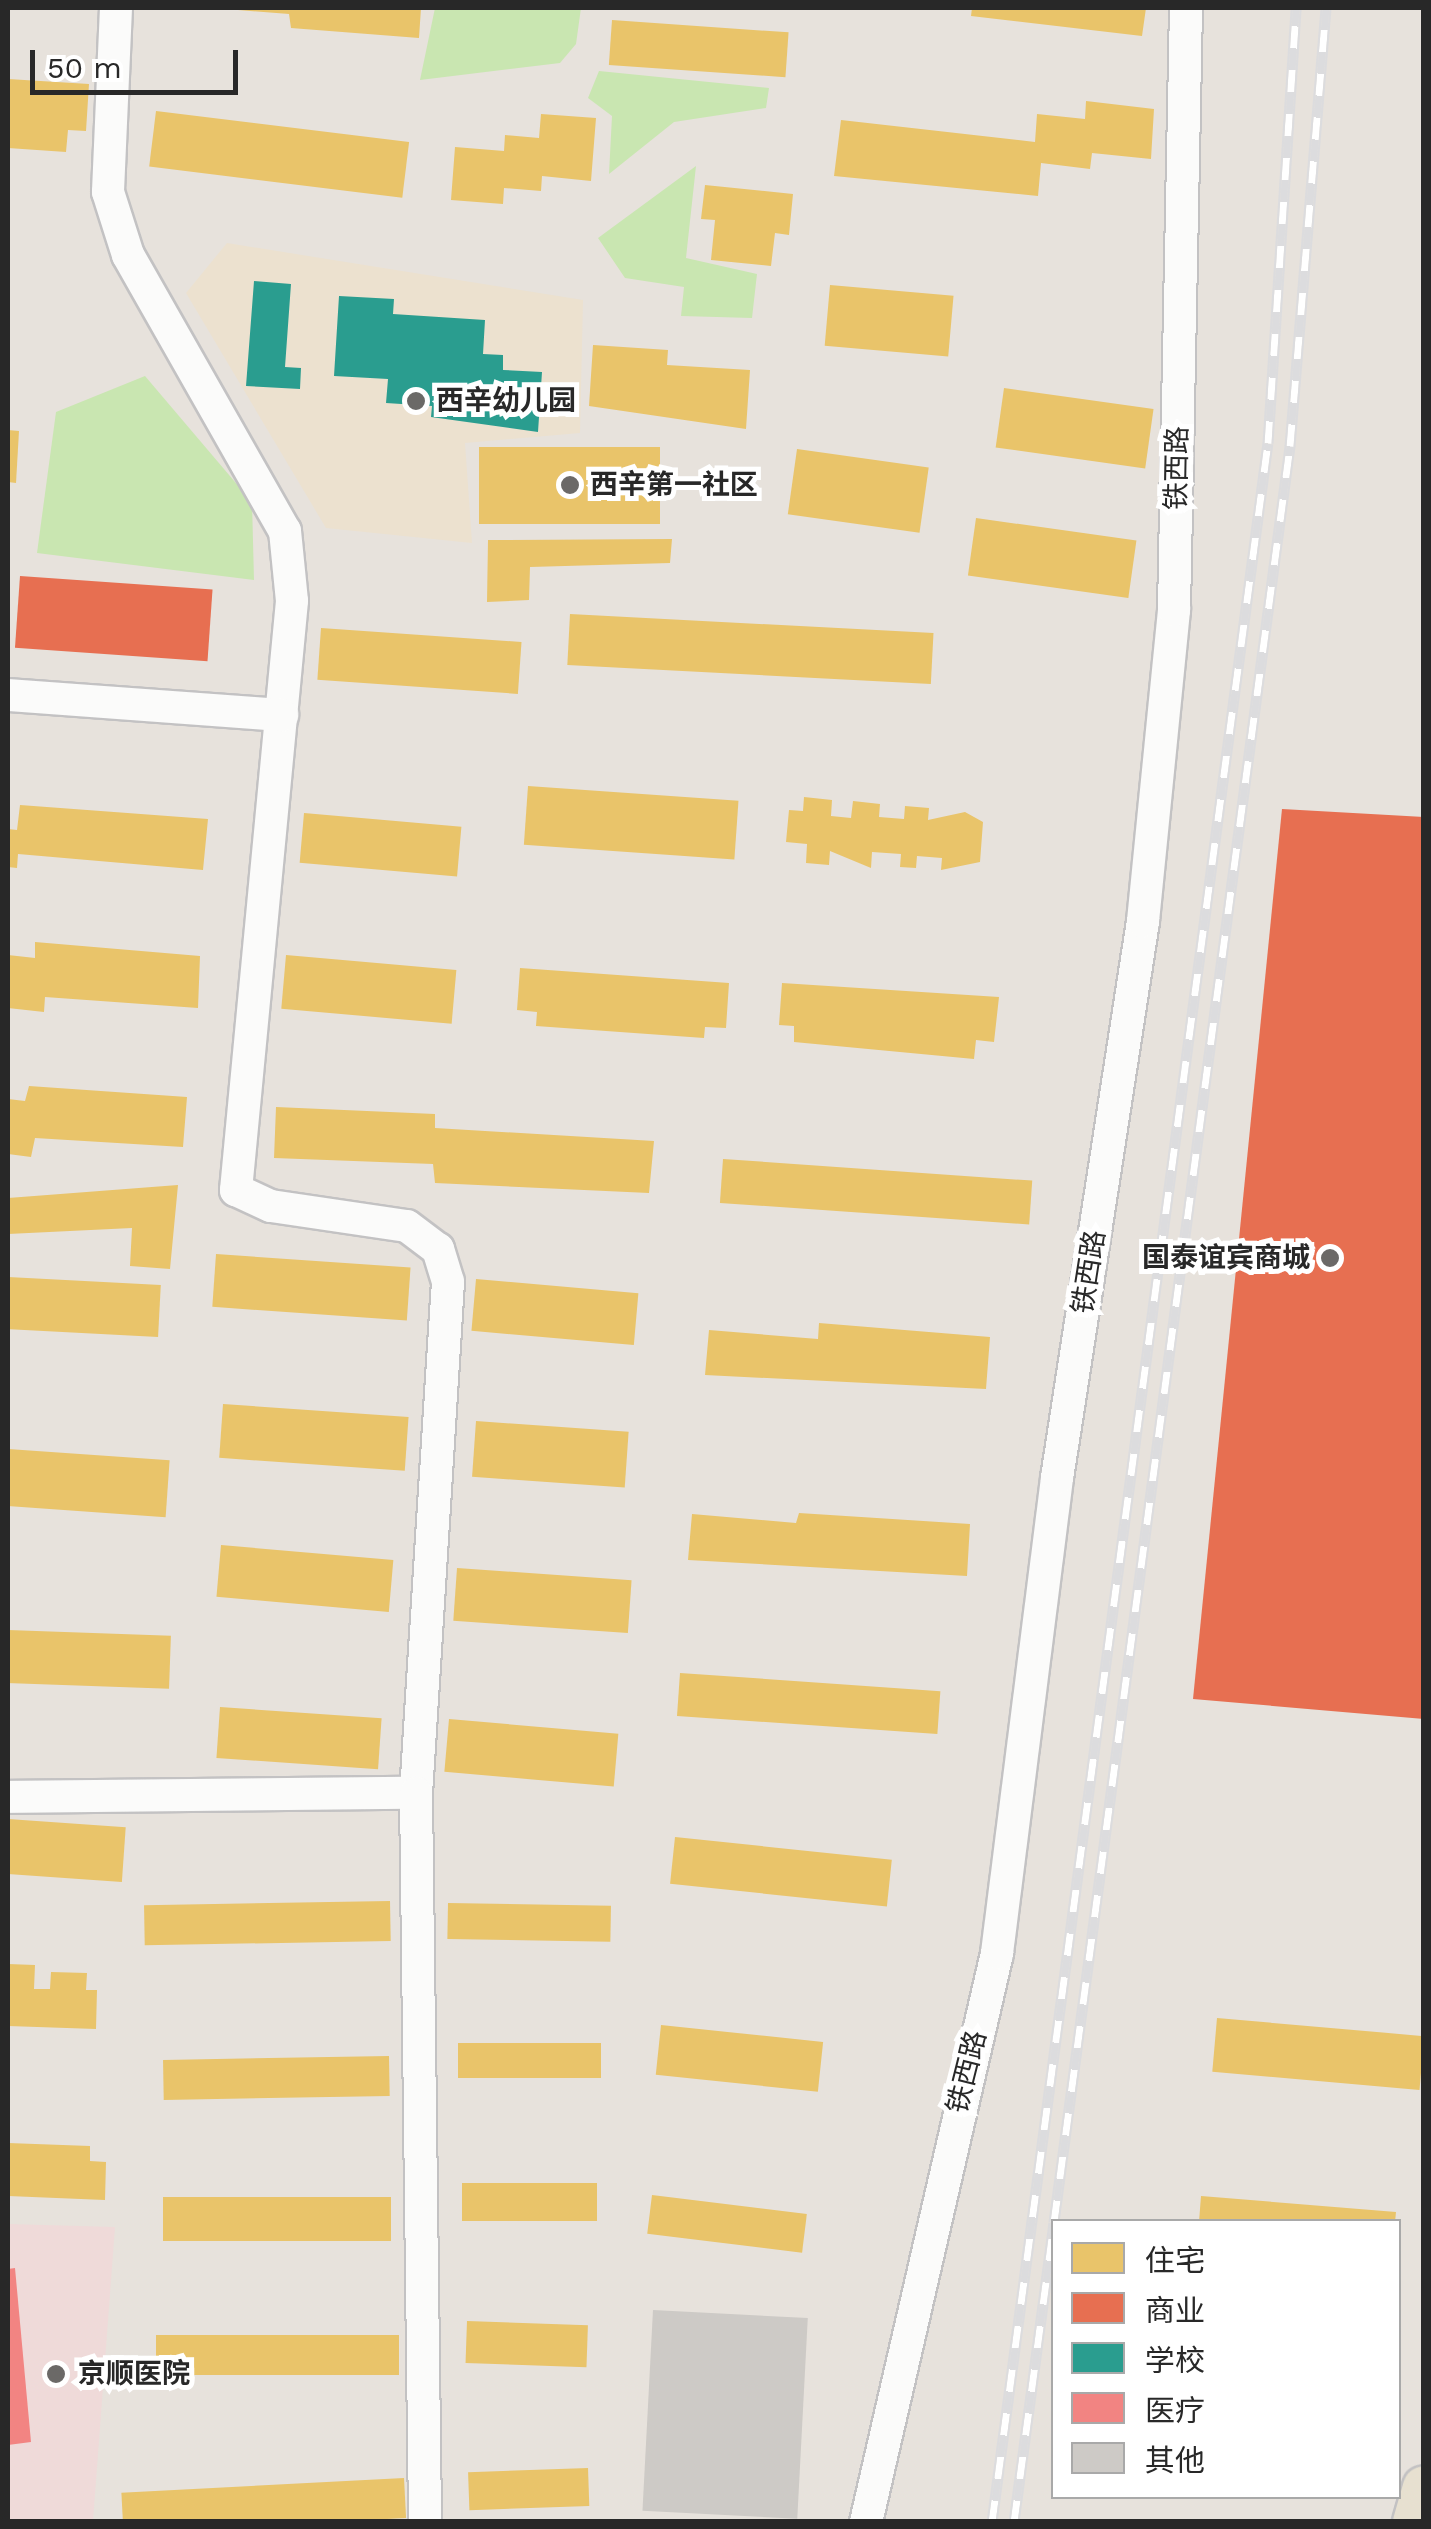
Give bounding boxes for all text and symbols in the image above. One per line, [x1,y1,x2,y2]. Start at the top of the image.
scale bar [35,30,242,92]
text: 50 m [47,50,122,85]
place label: 西辛幼儿园 [436,384,576,418]
marker: 西辛幼儿园 [405,390,427,412]
street label: 铁西路 [1159,426,1195,510]
place label: 西辛第一社区 [590,468,758,502]
marker: 西辛第一社区 [559,474,581,496]
street label: 铁西路 [1066,1228,1112,1316]
place label: 国泰谊宾商城 [1142,1241,1310,1275]
marker: 国泰谊宾商城 [1319,1247,1341,1269]
street label: 铁西路 [941,2027,993,2117]
legend [1051,2219,1401,2499]
text: 住宅 [1145,2243,1205,2278]
text: 商业 [1145,2293,1205,2328]
text: 学校 [1145,2343,1205,2378]
place label: 京顺医院 [78,2357,190,2391]
marker: 京顺医院 [43,2361,69,2387]
text: 医疗 [1145,2393,1205,2428]
text: 其他 [1145,2443,1205,2478]

